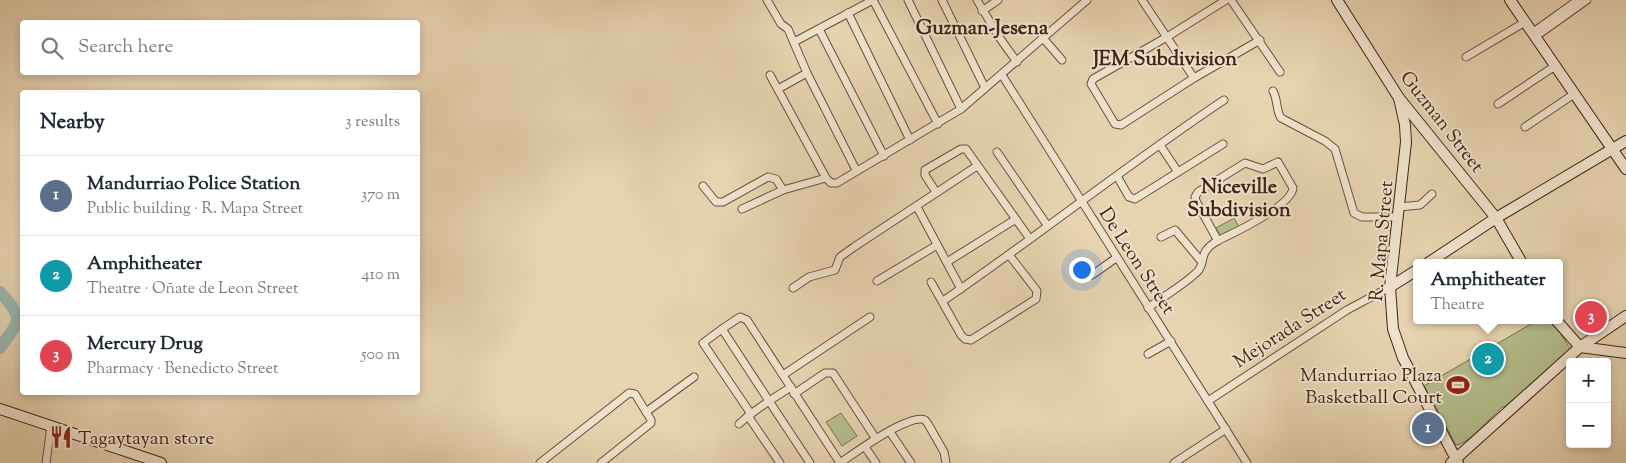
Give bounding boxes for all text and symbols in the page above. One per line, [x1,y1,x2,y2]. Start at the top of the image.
district label: Guzman-Jesena [916,15,1049,44]
search box [20,20,420,75]
icon: search [38,34,66,62]
text: Search here [78,34,173,61]
district label: JEM Subdivision [1091,46,1237,75]
street label: Guzman Street [1393,66,1490,179]
text: Nearby [40,108,105,138]
text: 3 results [345,111,400,134]
text: Mandurriao Police Station [87,171,300,198]
district label: Niceville Subdivision [1187,174,1291,226]
street label: R. Mapa Street [1364,179,1401,303]
text: 1 [53,184,59,207]
text: 370 m [361,184,400,207]
text: Public building · R. Mapa Street [87,198,303,221]
street label: De Leon Street [1091,202,1181,321]
text: Amphitheater [87,251,202,278]
your location [1069,257,1095,283]
popup [1413,259,1563,324]
text: 2 [52,264,60,287]
text: 410 m [362,264,400,287]
text: Amphitheater [1430,267,1546,294]
text: Theatre · Oñate de Leon Street [87,278,298,301]
street label: Mejorada Street [1229,282,1353,376]
text: Theatre [1430,294,1484,317]
pin: 3 [1575,298,1607,336]
text: Mercury Drug [87,331,203,358]
pin: 2 [1472,340,1504,378]
text: 3 [53,344,59,367]
text: 500 m [361,344,400,367]
text: Pharmacy · Benedicto Street [87,358,278,381]
map controls [1566,358,1611,448]
button: + [1566,358,1611,403]
place label: Mandurriao Plaza Basketball Court [1300,363,1442,412]
sports icon: Mandurriao Plaza Basketball Court [1445,372,1471,398]
button: − [1566,403,1611,448]
pin: 1 [1412,409,1444,447]
restaurant icon: Tagaytayan store [48,424,74,450]
place label: Tagaytayan store [78,426,214,453]

